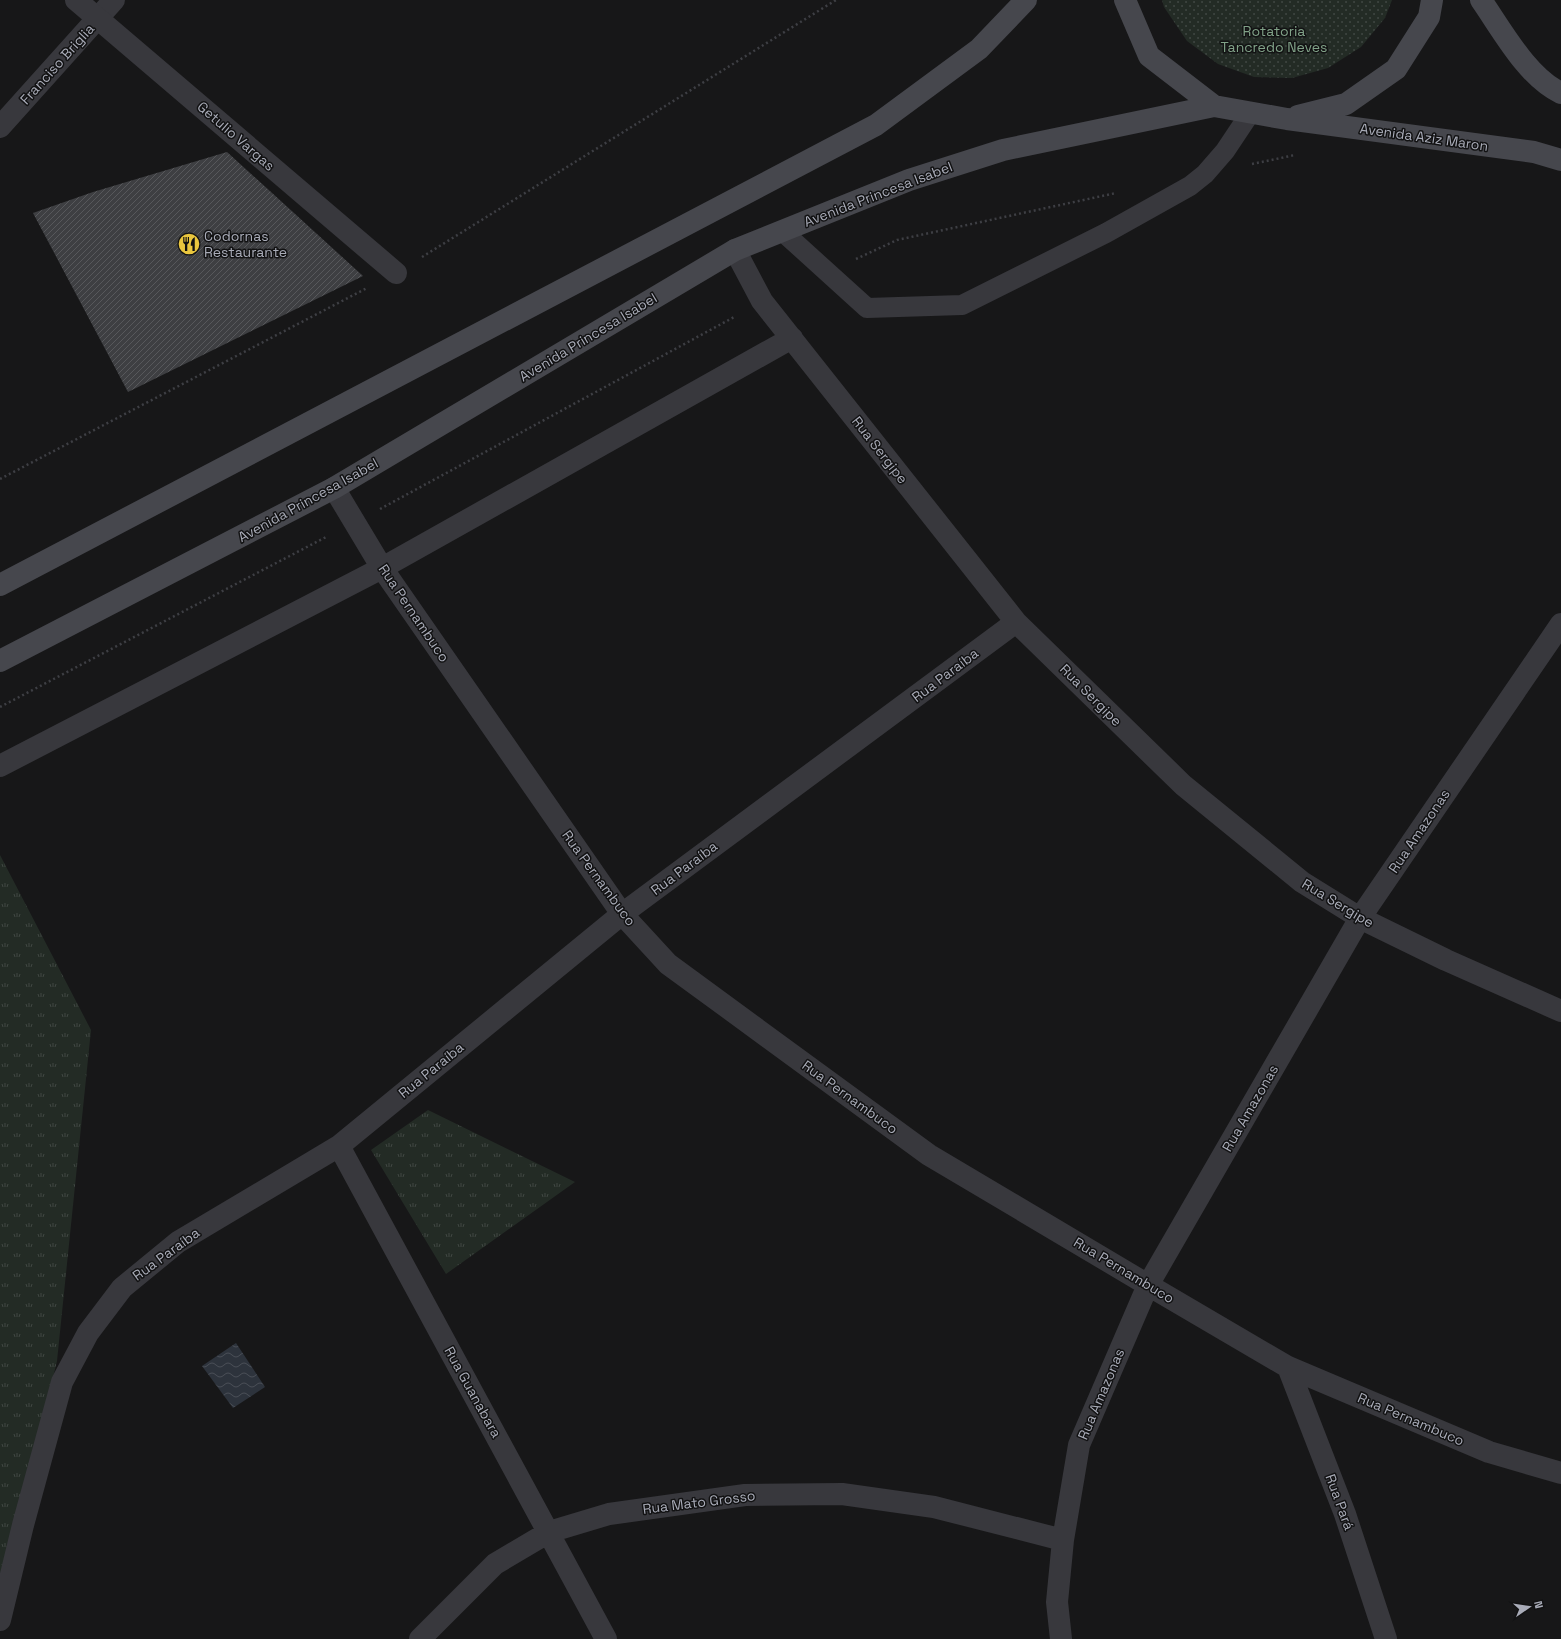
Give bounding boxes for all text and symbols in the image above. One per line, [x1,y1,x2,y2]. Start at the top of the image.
street label: Franciso Briglia [16,20,98,108]
park label: Rotatoria Tancredo Neves [1221,22,1327,56]
street label: Getulio Vargas [194,97,278,175]
street label: Avenida Aziz Maron [1359,119,1489,155]
street label: Avenida Princesa Isabel [801,157,955,231]
place label: Codornas Restaurante [204,227,287,261]
restaurant icon: Codornas Restaurante [176,231,202,257]
street label: Avenida Princesa Isabel [516,289,660,385]
street label: Rua Sergipe [848,413,912,487]
street label: Avenida Princesa Isabel [235,454,381,546]
street label: Rua Pernambuco [375,561,453,665]
street label: Rua Paraíba [908,644,982,706]
street label: Rua Sergipe [1056,660,1126,730]
street label: Rua Amazonas [1384,786,1454,876]
street label: Rua Pernambuco [558,827,640,929]
street label: Rua Paraíba [647,837,721,899]
street label: Rua Sergipe [1299,875,1377,931]
street label: Rua Paraíba [395,1038,467,1102]
street label: Rua Pernambuco [799,1056,901,1138]
street label: Rua Amazonas [1218,1061,1282,1155]
street label: Rua Paraíba [129,1224,203,1284]
street label: Rua Pernambuco [1070,1233,1178,1307]
street label: Rua Guanabara [440,1343,506,1441]
street label: Rua Amazonas [1074,1346,1128,1442]
street label: Rua Pernambuco [1355,1388,1467,1450]
street label: Rua Pará [1322,1471,1358,1533]
street label: Rua Mato Grosso [642,1486,756,1518]
north arrow [1509,1587,1549,1627]
text: N [1531,1600,1546,1610]

